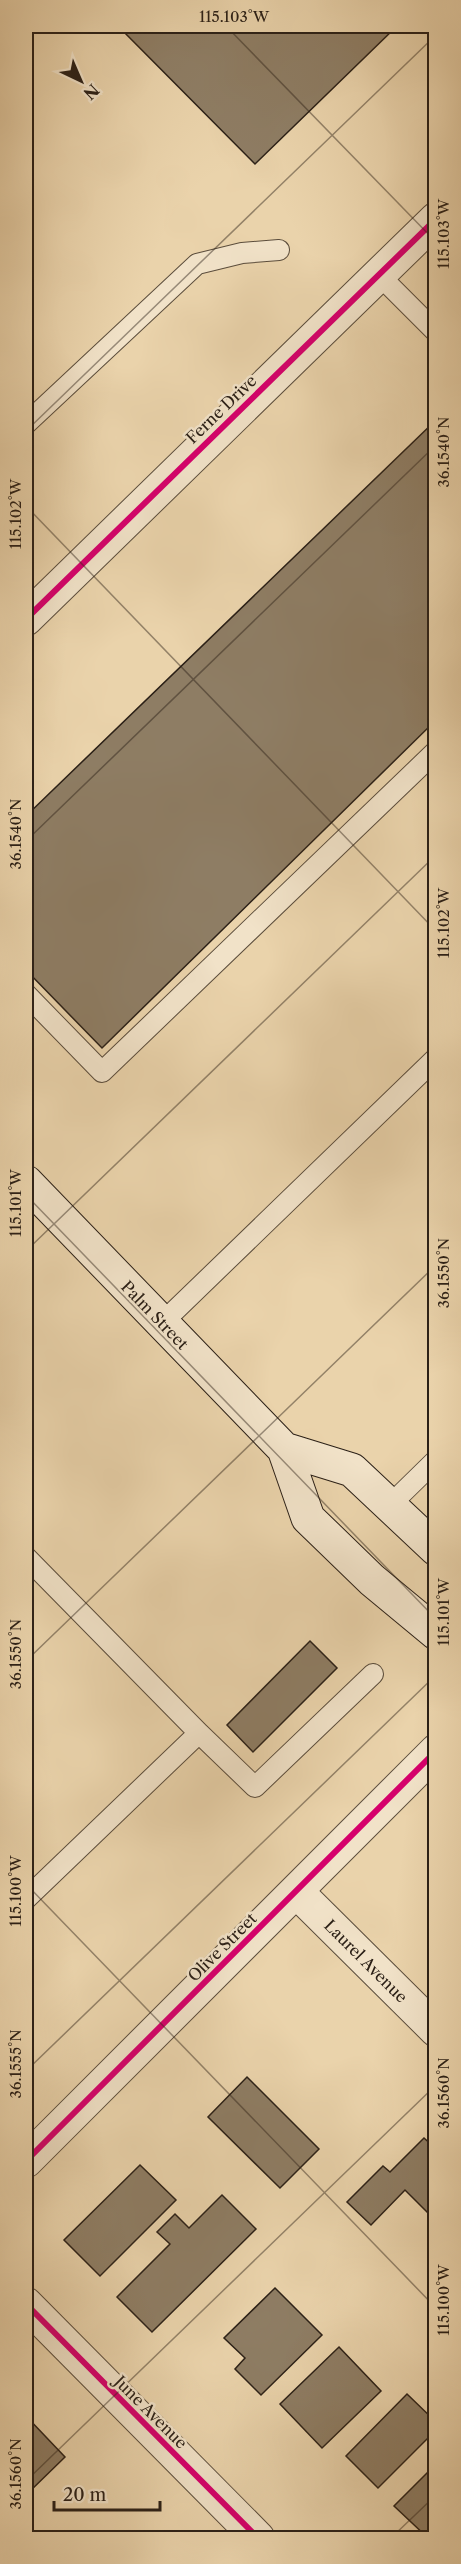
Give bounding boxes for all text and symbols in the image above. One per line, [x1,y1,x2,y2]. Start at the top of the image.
text: 115.103°W [199,7,270,26]
north arrow [51,51,111,111]
text: N [79,80,103,104]
text: 115.103°W [434,198,453,269]
street label: Ferne Drive [182,370,260,448]
text: 36.1540°N [434,417,453,488]
text: 115.102°W [6,478,25,549]
text: 36.1540°N [6,799,25,870]
text: 115.102°W [434,887,453,958]
text: 115.101°W [6,1168,25,1237]
text: 36.1550°N [434,1238,453,1308]
street label: Palm Street [117,1276,193,1354]
text: 115.101°W [434,1577,453,1646]
text: 36.1550°N [6,1619,25,1689]
text: 115.100°W [6,1855,25,1927]
street label: Olive Street [183,1908,261,1986]
street label: Laurel Avenue [320,1915,412,2007]
text: 36.1555°N [6,2029,25,2099]
text: 36.1560°N [434,2057,453,2129]
text: 115.100°W [434,2264,453,2336]
street label: June Avenue [108,2369,192,2453]
text: 36.1560°N [6,2438,25,2510]
scale bar [54,2474,160,2512]
text: 20 m [63,2484,107,2506]

